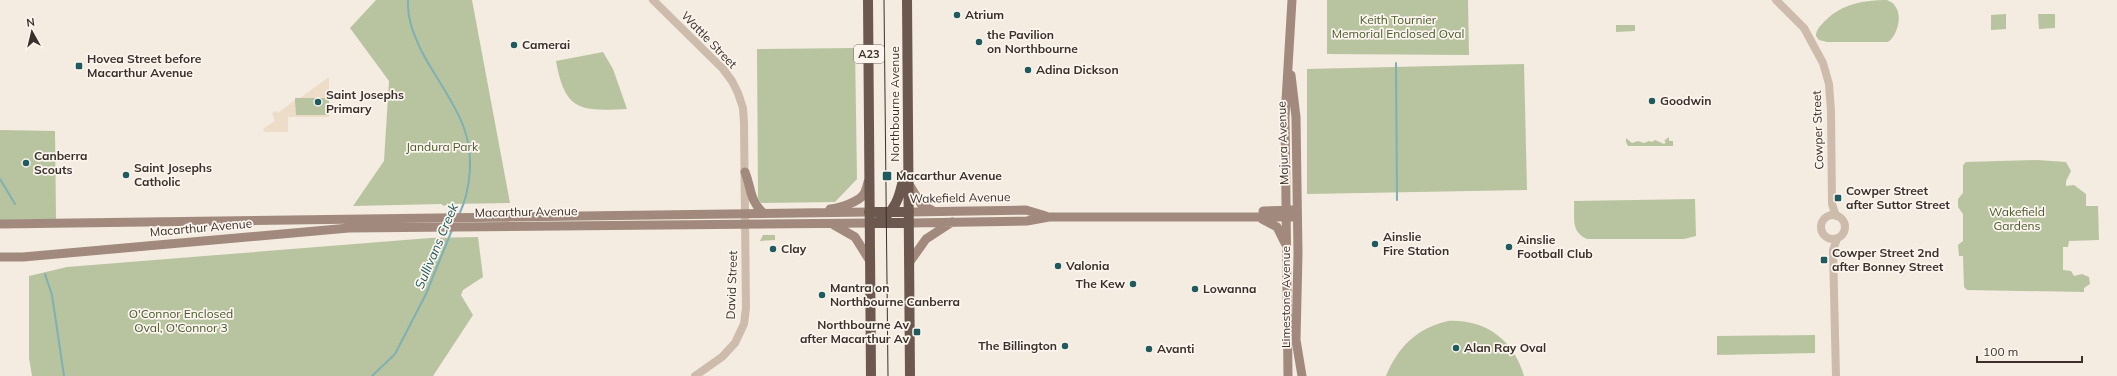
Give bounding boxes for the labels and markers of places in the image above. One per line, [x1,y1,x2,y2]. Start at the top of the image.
place label: Atrium [965,7,1004,22]
marker: Atrium [952,10,962,20]
place label: the Pavilion on Northbourne [987,27,1078,56]
place label: Camerai [522,37,570,52]
marker: the Pavilion on Northbourne [974,37,984,47]
marker: Camerai [509,40,519,50]
place label: Hovea Street before Macarthur Avenue [87,51,202,80]
marker: Hovea Street before Macarthur Avenue [74,61,84,71]
place label: Adina Dickson [1036,62,1119,77]
marker: Adina Dickson [1023,65,1033,75]
place label: Saint Josephs Primary [326,87,404,116]
place label: Goodwin [1660,93,1712,108]
marker: Goodwin [1647,96,1657,106]
marker: Saint Josephs Primary [313,97,323,107]
place label: Canberra Scouts [34,148,88,177]
marker: Canberra Scouts [21,158,31,168]
place label: Saint Josephs Catholic [134,160,212,189]
place label: Macarthur Avenue [896,168,1002,183]
marker: Saint Josephs Catholic [121,170,131,180]
marker: Macarthur Avenue [881,170,893,182]
place label: Cowper Street after Suttor Street [1846,183,1950,212]
marker: Cowper Street after Suttor Street [1833,193,1843,203]
place label: Ainslie Fire Station [1383,229,1449,258]
place label: Ainslie Football Club [1517,232,1593,261]
marker: Ainslie Fire Station [1370,239,1380,249]
place label: Clay [781,241,807,256]
marker: Ainslie Football Club [1504,242,1514,252]
marker: Clay [768,244,778,254]
place label: Cowper Street 2nd after Bonney Street [1832,245,1944,274]
marker: Cowper Street 2nd after Bonney Street [1819,255,1829,265]
place label: Valonia [1065,258,1109,273]
marker: Valonia [1053,261,1063,271]
place label: The Kew [1076,276,1125,291]
marker: The Kew [1128,279,1138,289]
place label: Mantra on Northbourne Canberra [830,280,960,309]
place label: Lowanna [1203,281,1256,296]
marker: Lowanna [1190,284,1200,294]
marker: Mantra on Northbourne Canberra [817,290,827,300]
place label: Northbourne Av after Macarthur Av [800,317,909,346]
marker: Northbourne Av after Macarthur Av [912,327,922,337]
place label: The Billington [978,338,1057,353]
place label: Alan Ray Oval [1464,340,1546,355]
marker: The Billington [1060,341,1070,351]
place label: Avanti [1157,341,1194,356]
marker: Alan Ray Oval [1451,343,1461,353]
marker: Avanti [1144,344,1154,354]

